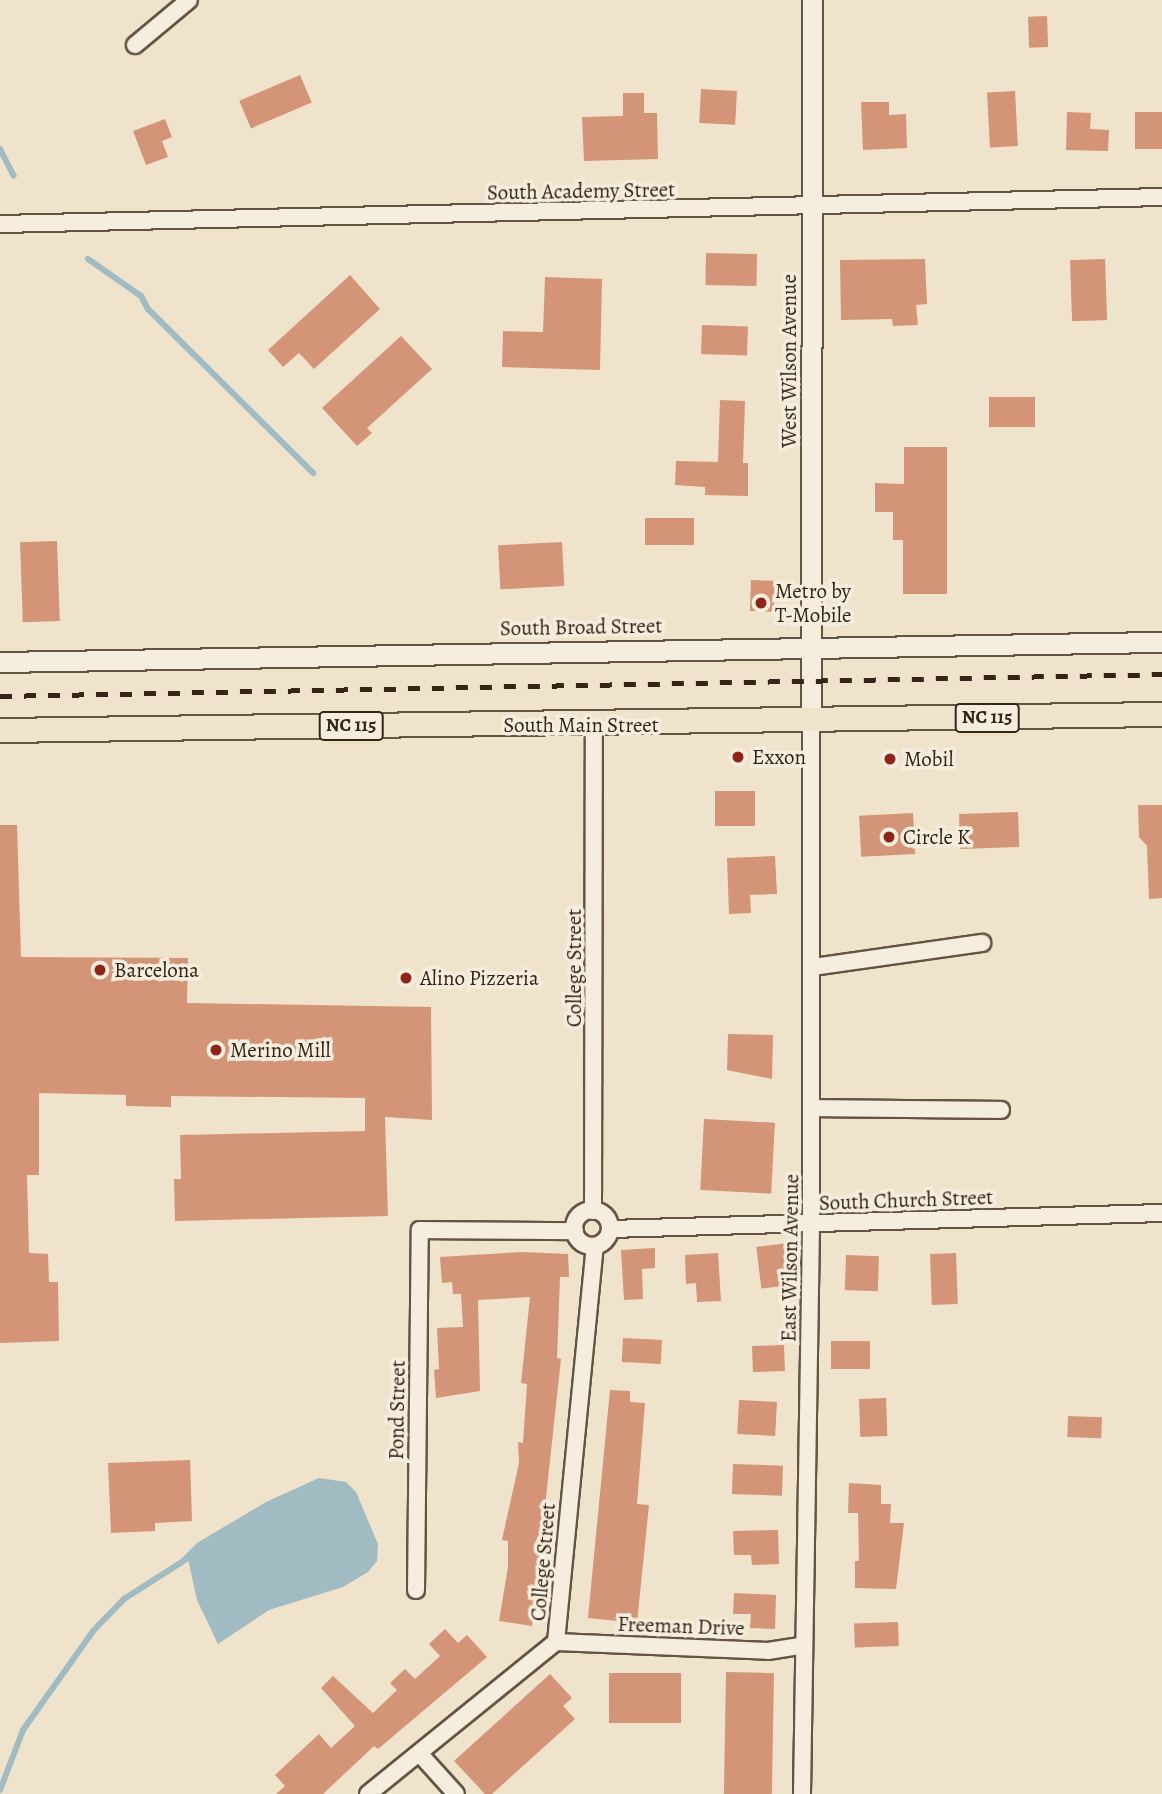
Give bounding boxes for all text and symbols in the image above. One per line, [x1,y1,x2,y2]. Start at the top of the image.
street label: South Academy Street [487,177,675,205]
street label: West Wilson Avenue [776,274,802,448]
place label: Metro by T-Mobile [775,578,851,628]
marker: Metro by T-Mobile [753,595,769,611]
street label: South Broad Street [500,613,662,641]
road number: NC 115 [954,702,1020,734]
road number: NC 115 [318,710,384,741]
street label: South Main Street [503,712,659,738]
place label: Exxon [752,744,806,770]
place label: Mobil [904,746,954,772]
marker: Exxon [730,749,746,765]
marker: Mobil [882,751,898,767]
place label: Circle K [903,824,970,850]
marker: Circle K [881,829,897,845]
street label: College Street [561,909,587,1027]
place label: Barcelona [114,957,199,983]
marker: Barcelona [92,962,108,978]
place label: Alino Pizzeria [420,965,539,991]
marker: Alino Pizzeria [398,970,414,986]
place label: Merino Mill [230,1037,331,1063]
marker: Merino Mill [208,1042,224,1058]
street label: East Wilson Avenue [776,1174,804,1342]
street label: South Church Street [818,1184,994,1216]
street label: Pond Street [384,1360,410,1460]
street label: College Street [525,1502,561,1622]
street label: Freeman Drive [617,1611,745,1641]

